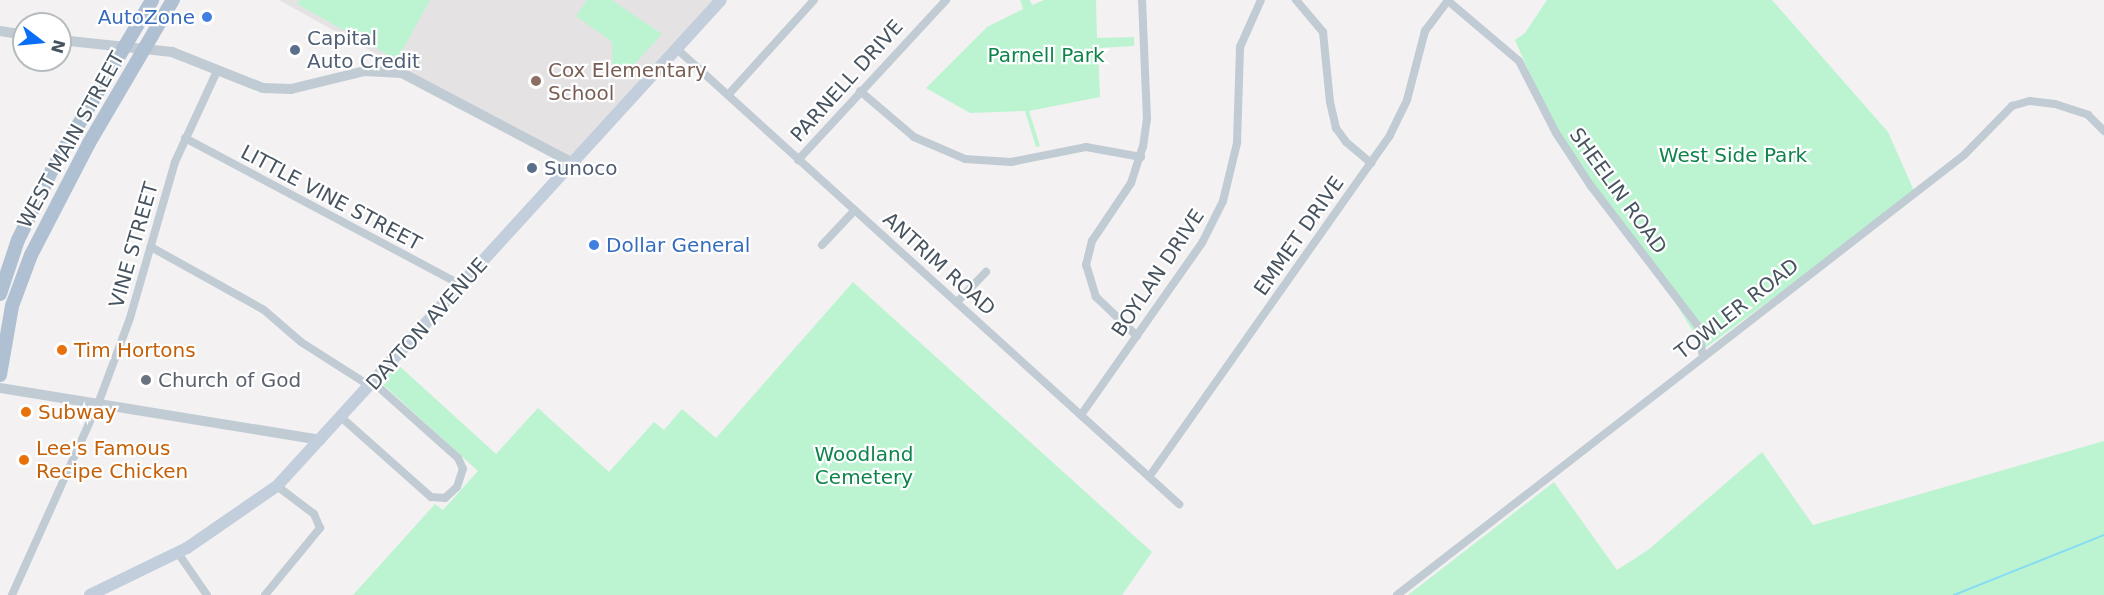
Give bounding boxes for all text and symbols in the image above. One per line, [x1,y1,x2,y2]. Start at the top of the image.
place label: AutoZone [98,5,195,29]
marker: AutoZone [200,10,214,24]
north arrow [12,12,72,72]
street label: PARNELL DRIVE [786,15,908,147]
place label: Capital Auto Credit [307,27,420,74]
marker: Capital Auto Credit [288,43,302,57]
park label: Parnell Park [988,43,1104,67]
street label: WEST MAIN STREET [12,48,130,232]
place label: Cox Elementary School [548,58,707,105]
marker: Cox Elementary School [529,74,543,88]
street label: SHEELIN ROAD [1564,123,1672,259]
street label: LITTLE VINE STREET [237,140,425,256]
park label: West Side Park [1659,143,1807,167]
place label: Sunoco [544,156,618,180]
marker: Sunoco [525,161,539,175]
street label: EMMET DRIVE [1249,172,1349,300]
street label: VINE STREET [105,179,163,311]
street label: BOYLAN DRIVE [1107,205,1209,341]
street label: ANTRIM ROAD [878,207,1000,321]
place label: Dollar General [606,233,750,257]
marker: Dollar General [587,238,601,252]
street label: DAYTON AVENUE [361,253,493,395]
street label: TOWLER ROAD [1670,253,1804,365]
place label: Tim Hortons [74,338,196,362]
marker: Tim Hortons [55,343,69,357]
place label: Church of God [158,368,301,392]
marker: Church of God [139,373,153,387]
place label: Subway [38,400,117,424]
marker: Subway [19,405,33,419]
place label: Lee's Famous Recipe Chicken [36,436,188,483]
park label: Woodland Cemetery [815,442,913,489]
marker: Lee's Famous Recipe Chicken [17,453,31,467]

